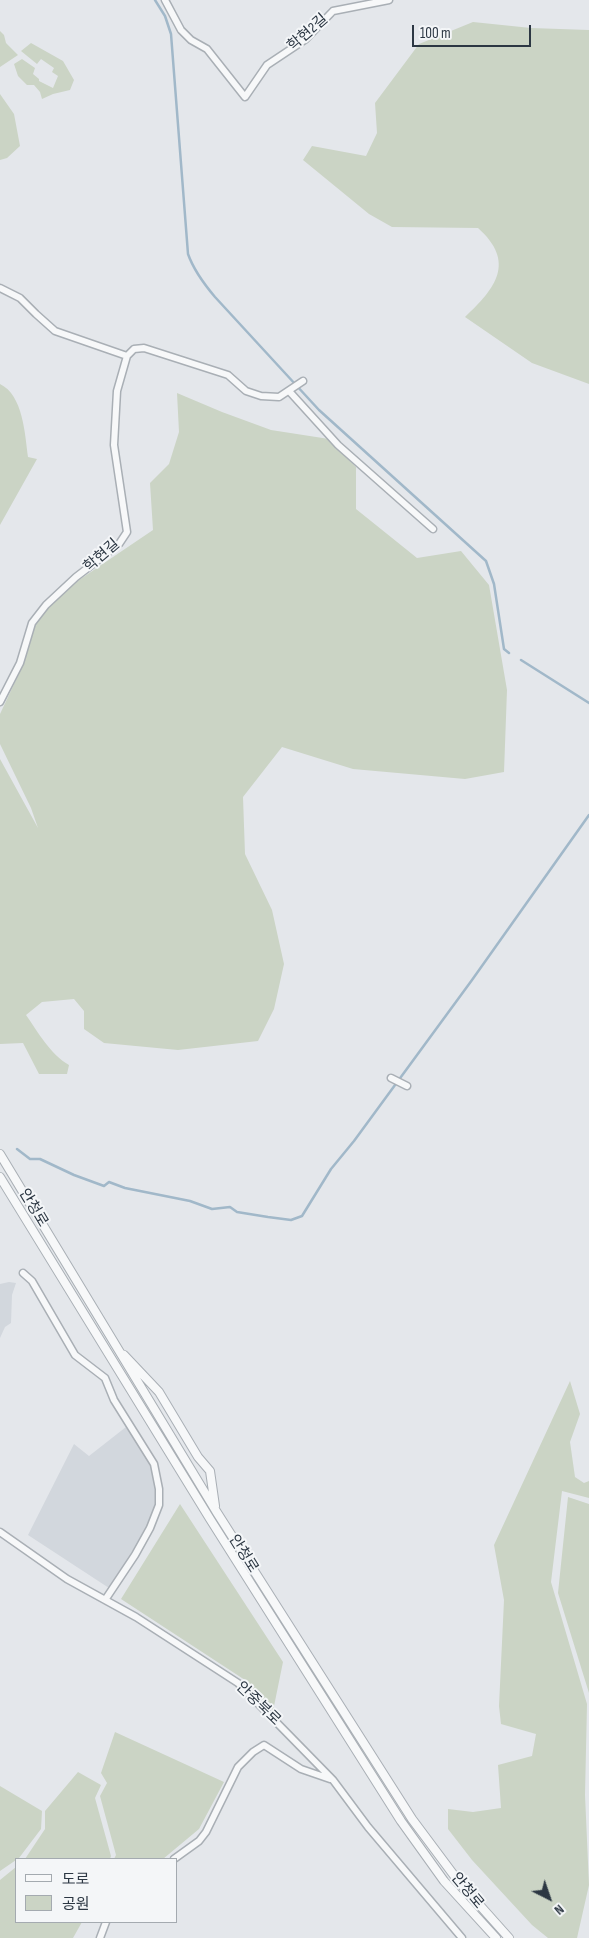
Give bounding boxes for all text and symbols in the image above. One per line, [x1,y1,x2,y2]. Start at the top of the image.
street label: 학현2길 [284,11,332,55]
scale bar [414,15,533,47]
text: 100 m [420,24,451,43]
street label: 학현길 [80,536,124,576]
street label: 안청로 [15,1186,51,1230]
street label: 안청로 [224,1532,262,1576]
street label: 안중북로 [232,1678,284,1730]
legend [15,1858,178,1923]
street label: 안청로 [447,1869,487,1913]
text: 도로 [62,1870,90,1889]
north arrow [524,1873,574,1923]
text: 공원 [62,1895,90,1914]
text: N [551,1901,568,1919]

